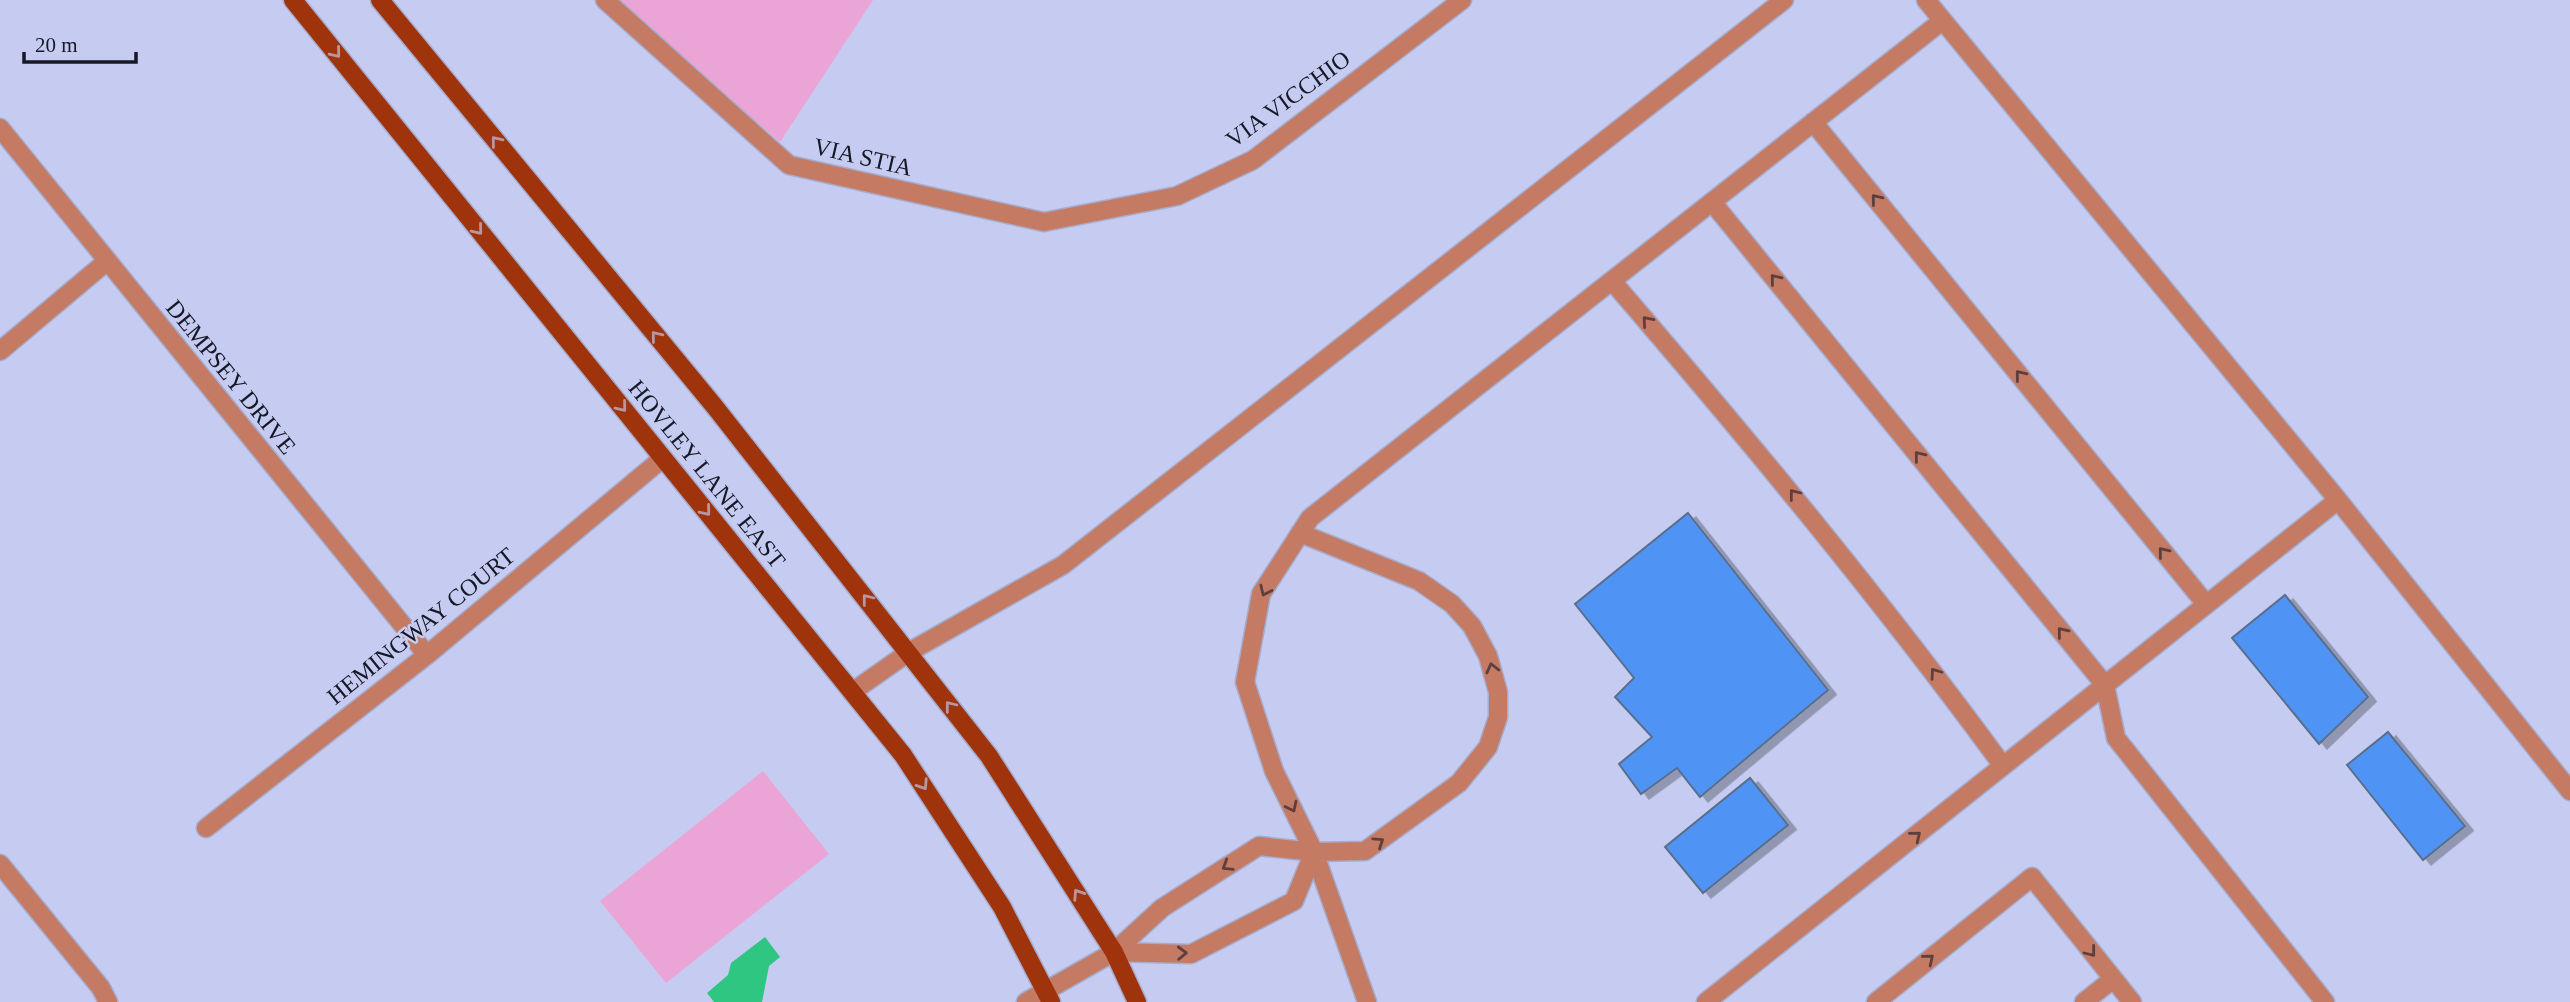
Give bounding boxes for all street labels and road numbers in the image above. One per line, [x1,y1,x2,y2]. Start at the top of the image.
street label: VIA VICCHIO [1221,45,1355,153]
street label: VIA STIA [811,133,916,181]
street label: DEMPSEY DRIVE [161,295,301,459]
street label: HOVLEY LANE EAST [623,375,791,573]
street label: HEMINGWAY COURT [322,542,520,710]

